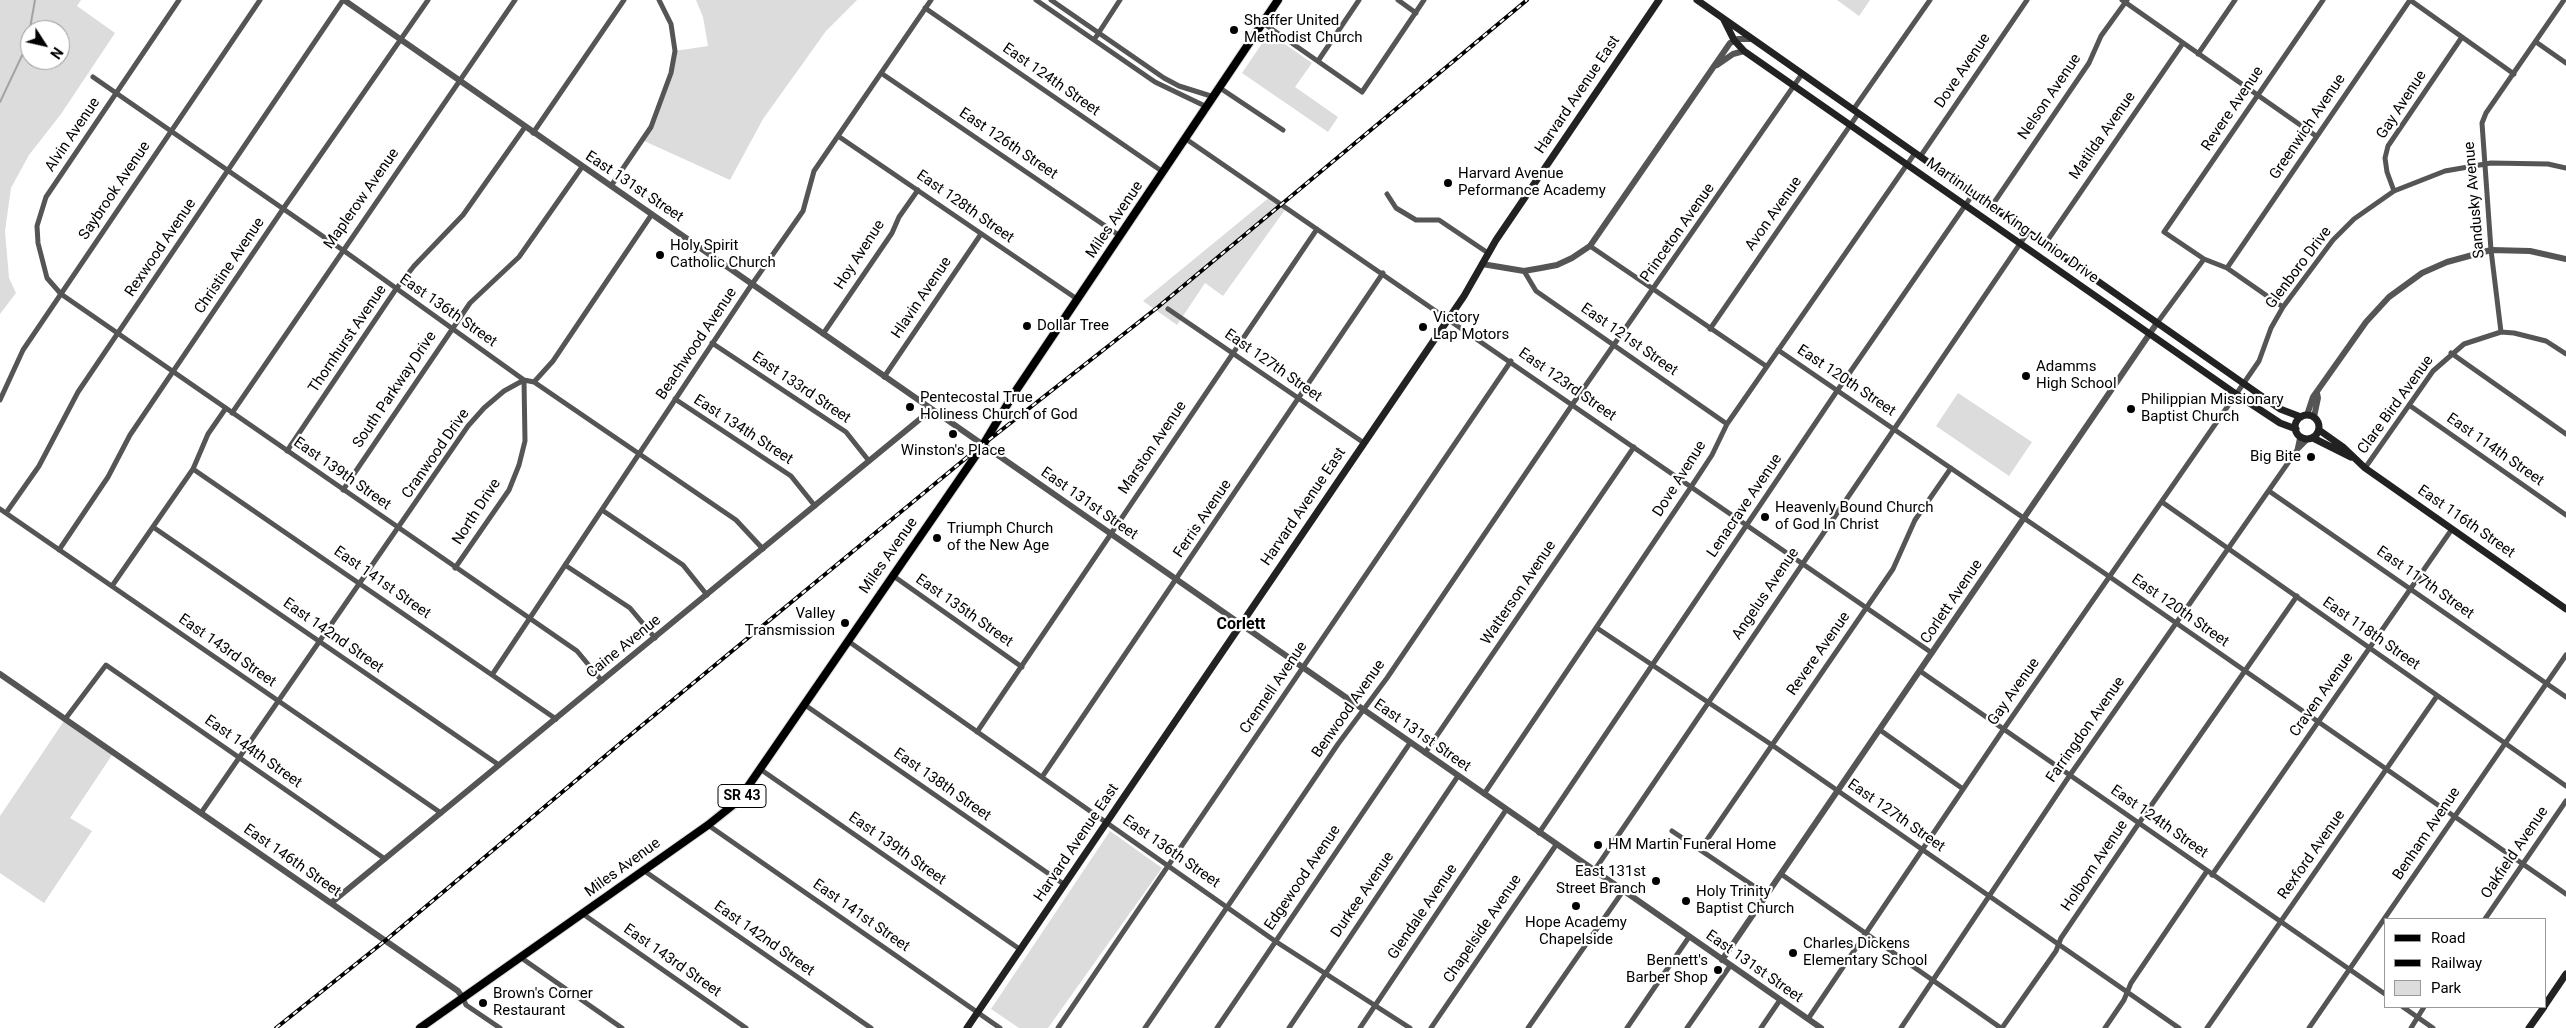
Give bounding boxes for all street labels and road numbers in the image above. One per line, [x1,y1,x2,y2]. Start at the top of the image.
street label: Dove Avenue [1931,30,1995,112]
street label: Harvard Avenue East [1532,33,1624,157]
street label: East 124th Street [999,40,1103,120]
street label: Nelson Avenue [2015,51,2085,143]
street label: Revere Avenue [2198,63,2268,155]
street label: Gay Avenue [2373,67,2431,143]
street label: Greenwich Avenue [2266,71,2350,183]
street label: Matilda Avenue [2066,89,2140,183]
street label: Alvin Avenue [42,95,104,175]
street label: East 126th Street [955,104,1061,184]
street label: Saybrook Avenue [75,138,155,244]
street label: Sandusky Avenue [2461,141,2489,259]
street label: Maplerow Avenue [321,145,403,253]
street label: East 131st Street [582,148,686,226]
street label: Martin Luther King Junior Drive [1922,154,2102,288]
street label: East 128th Street [913,167,1017,247]
street label: Avon Avenue [1742,174,1806,254]
street label: Miles Avenue [1083,178,1147,262]
street label: Princeton Avenue [1637,180,1719,286]
street label: Rexwood Avenue [122,196,200,300]
street label: Christine Avenue [191,215,269,317]
street label: Hoy Avenue [831,217,889,293]
street label: Glenboro Drive [2262,223,2336,313]
street label: Hlavin Avenue [888,254,956,342]
street label: East 136th Street [396,271,500,351]
street label: Thornhurst Avenue [305,282,391,396]
street label: Beachwood Avenue [653,285,741,403]
street label: East 121st Street [1577,300,1681,380]
street label: East 127th Street [1221,326,1325,406]
street label: South Parkway Drive [349,328,441,452]
street label: East 120th Street [1793,341,1899,421]
street label: East 123rd Street [1515,345,1619,425]
street label: East 133rd Street [748,348,854,428]
street label: Clare Bird Avenue [2354,352,2438,458]
street label: East 134th Street [690,391,796,469]
street label: Marston Avenue [1115,398,1191,498]
street label: Cranwood Drive [398,406,474,502]
street label: East 114th Street [2443,410,2547,490]
street label: East 139th Street [290,434,394,514]
street label: Dove Avenue [1650,438,1710,520]
street label: Harvard Avenue East [1258,445,1350,569]
street label: Lenacrave Avenue [1704,451,1786,561]
street label: East 131st Street [1037,464,1141,544]
street label: North Drive [449,476,505,548]
street label: Ferris Avenue [1170,476,1236,562]
street label: East 116th Street [2414,482,2518,562]
street label: Miles Avenue [856,514,922,598]
street label: Watterson Avenue [1478,538,1560,648]
street label: East 141st Street [330,543,434,623]
street label: East 117th Street [2373,543,2477,623]
street label: Angelus Avenue [1729,545,1803,643]
street label: Corlett Avenue [1917,557,1987,647]
street label: East 135th Street [912,571,1016,651]
street label: East 120th Street [2128,571,2232,651]
street label: East 118th Street [2319,594,2423,674]
street label: East 142nd Street [279,595,387,677]
street label: Revere Avenue [1784,609,1854,699]
street label: East 143rd Street [175,611,279,691]
street label: Caine Avenue [583,612,665,682]
street label: Crennell Avenue [1237,639,1311,737]
street label: Craven Avenue [2286,649,2358,741]
street label: Gay Avenue [1984,655,2044,729]
street label: Benwood Avenue [1309,657,1389,761]
street label: Farringdon Avenue [2043,674,2129,786]
street label: East 131st Street [1370,696,1474,776]
street label: East 144th Street [201,712,305,792]
street label: East 138th Street [890,745,994,825]
street label: East 127th Street [1844,776,1948,856]
street label: Harvard Avenue East [1031,781,1123,905]
street label: East 124th Street [2107,782,2211,862]
road number: SR 43 [718,784,766,808]
street label: Benham Avenue [2389,784,2465,884]
street label: Oakfield Avenue [2478,804,2552,902]
street label: Rexford Avenue [2275,807,2349,903]
street label: East 139th Street [845,809,949,889]
street label: East 136th Street [1119,812,1223,892]
street label: Holborn Avenue [2058,817,2132,915]
street label: East 146th Street [240,821,344,901]
street label: Edgewood Avenue [1261,822,1345,934]
street label: Miles Avenue [582,835,664,901]
street label: Durkee Avenue [1328,849,1398,941]
street label: Glendale Avenue [1384,861,1462,963]
street label: Chapelside Avenue [1440,871,1526,987]
street label: East 141st Street [809,876,913,956]
street label: East 142nd Street [710,898,818,980]
street label: East 143rd Street [620,921,724,1001]
street label: East 131st Street [1702,927,1806,1007]

